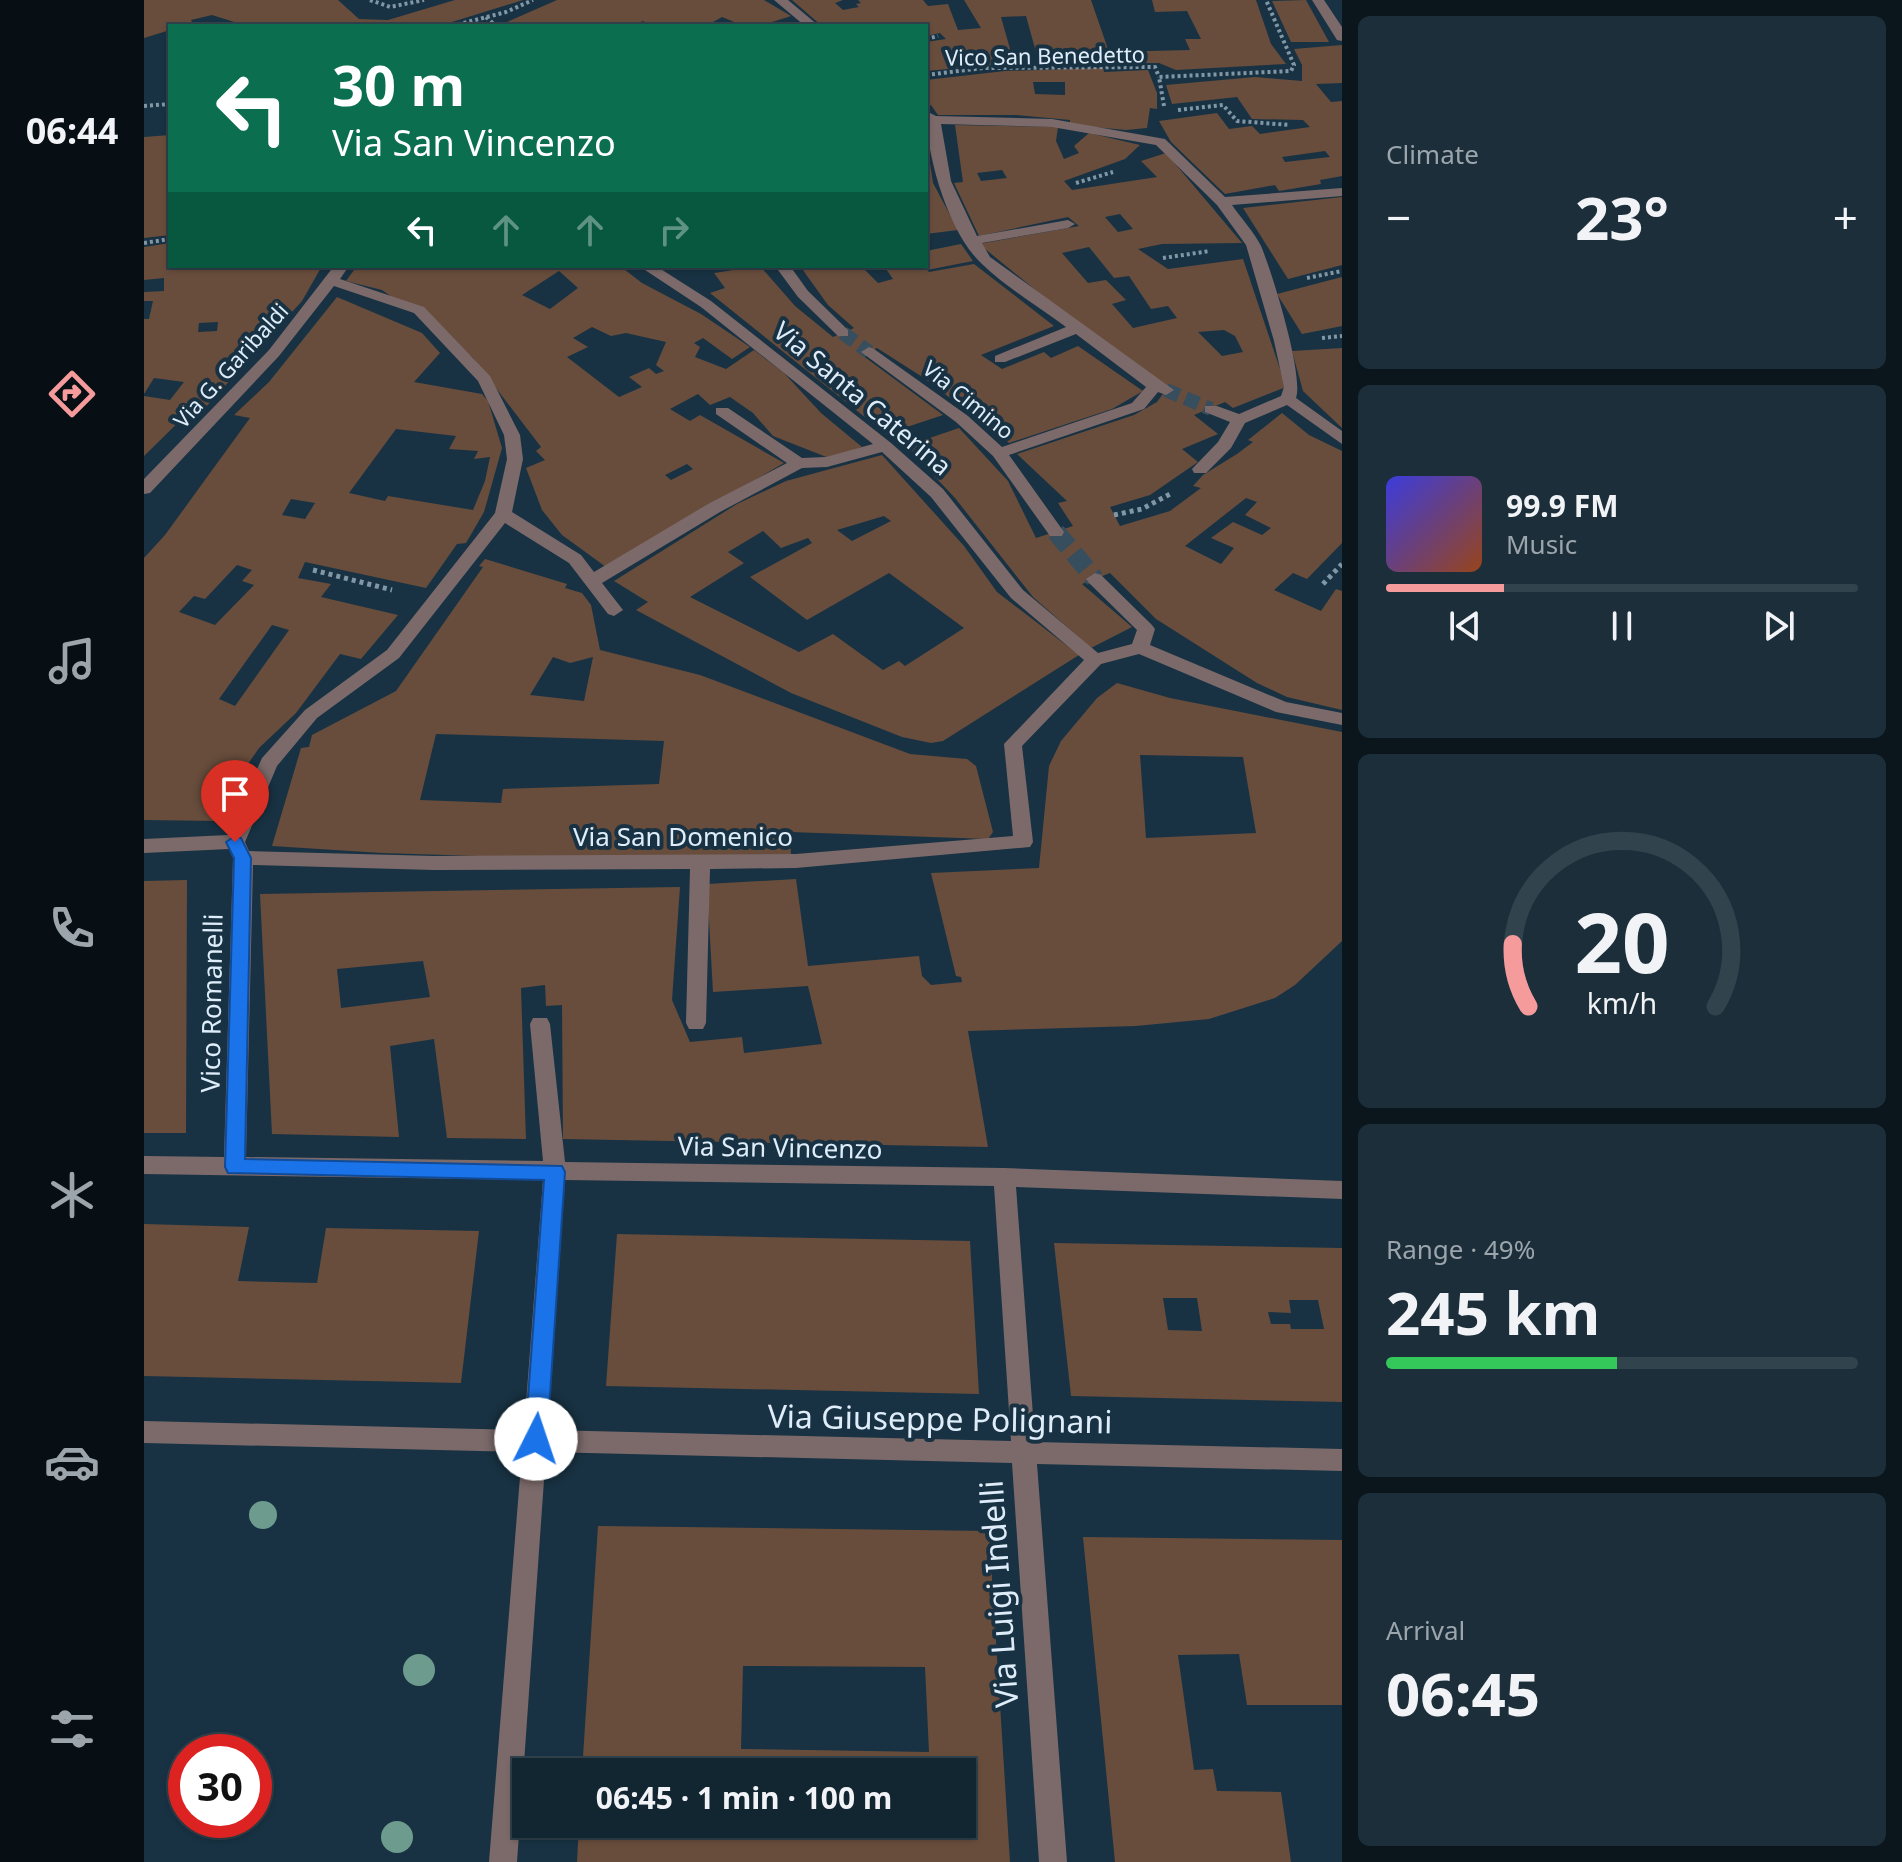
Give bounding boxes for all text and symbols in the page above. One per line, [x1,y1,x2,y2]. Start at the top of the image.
street label: Vico San Benedetto [945,38,1145,72]
text: 30 m [332,46,465,122]
icon: left [200,56,304,160]
text: 06:44 [26,106,118,155]
text: Via San Vincenzo [332,118,616,167]
text: Climate [1386,136,1479,172]
text: 23° [1575,176,1669,258]
text: − [1386,187,1411,247]
text: + [1833,187,1858,247]
icon: left [400,208,444,252]
icon: ahead [484,208,528,252]
icon: ahead [568,208,612,252]
icon: right [652,208,696,252]
street label: Via G. Garibaldi [166,296,294,434]
street label: Via Santa Caterina [766,313,960,483]
street label: Via Cimino [917,353,1021,445]
icon: directions [44,366,100,422]
text: 99.9 FM [1506,485,1618,526]
text: Music [1506,526,1577,562]
icon: previous [1443,604,1487,648]
icon: pause [1600,604,1644,648]
icon: next [1757,604,1801,648]
icon: music [44,633,100,689]
pin [201,760,269,842]
icon: arrive [213,772,257,816]
street label: Via San Domenico [573,818,793,854]
text: 20 [1574,884,1670,997]
icon: phone [44,900,100,956]
street label: Vico Romanelli [191,913,231,1093]
text: km/h [1587,983,1657,1022]
street label: Via San Vincenzo [677,1127,883,1167]
icon: climate [44,1167,100,1223]
text: Range · 49% [1386,1231,1535,1267]
text: 245 km [1386,1271,1600,1353]
street label: Via Giuseppe Polignani [767,1393,1113,1443]
position arrow [494,1397,578,1481]
icon: car [44,1434,100,1490]
street label: Via Luigi Indelli [969,1479,1027,1709]
text: Arrival [1386,1612,1465,1648]
text: 06:45 [1386,1652,1540,1734]
icon: filters [44,1701,100,1757]
speed limit sign: 30 [168,1734,272,1838]
text: 06:45 · 1 min · 100 m [596,1777,892,1818]

